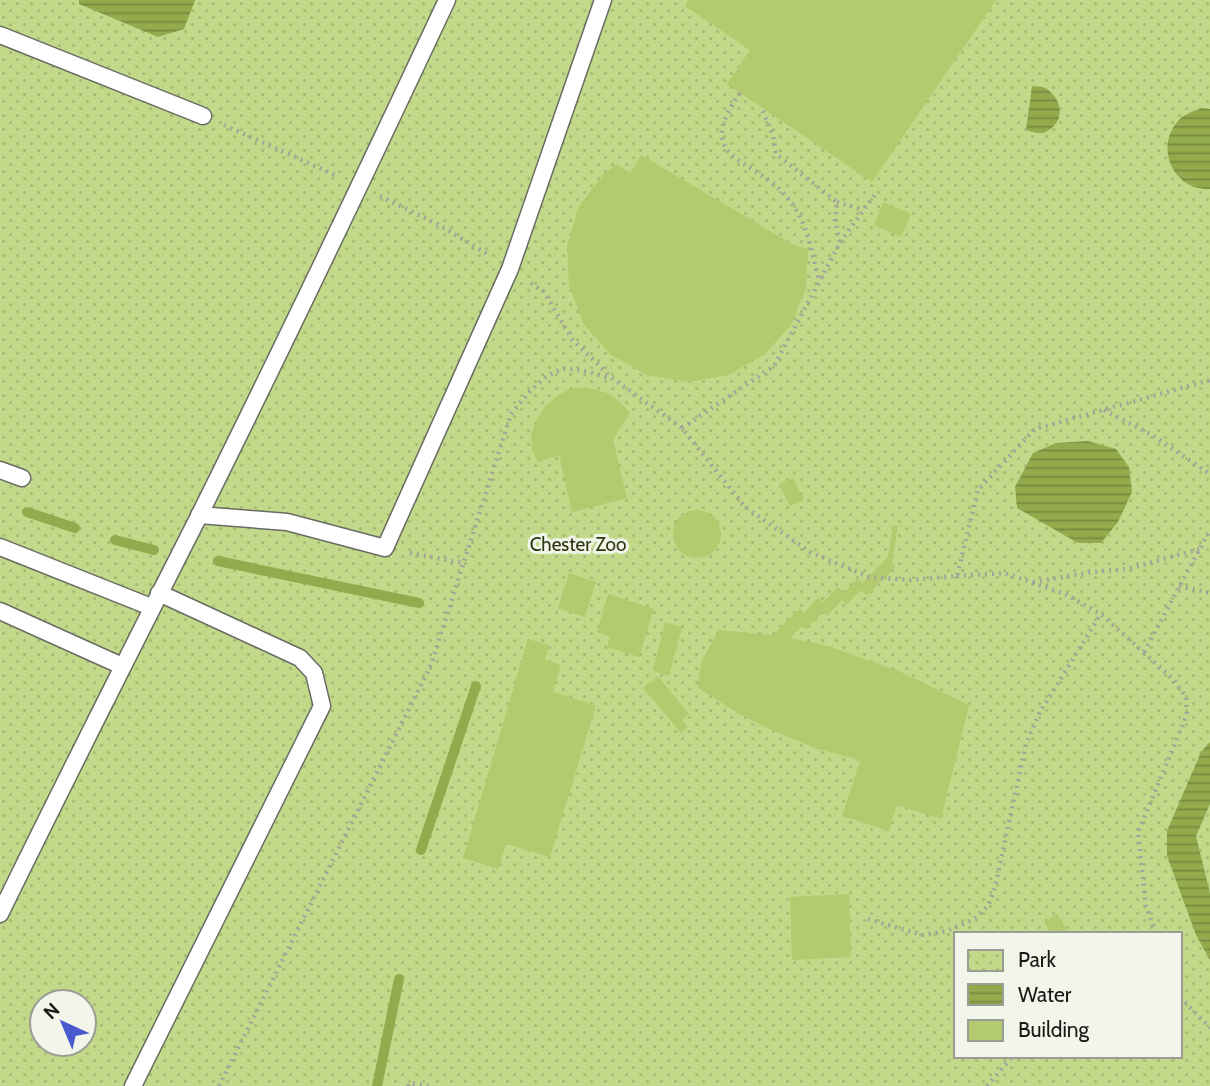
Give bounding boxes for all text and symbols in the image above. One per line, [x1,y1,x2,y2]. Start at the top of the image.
park label: Chester Zoo [530,533,626,556]
legend [954,932,1182,1058]
text: Park [1018,947,1056,972]
text: Water [1018,982,1072,1007]
north arrow [28,988,98,1058]
text: N [39,998,64,1024]
text: Building [1018,1017,1090,1042]

